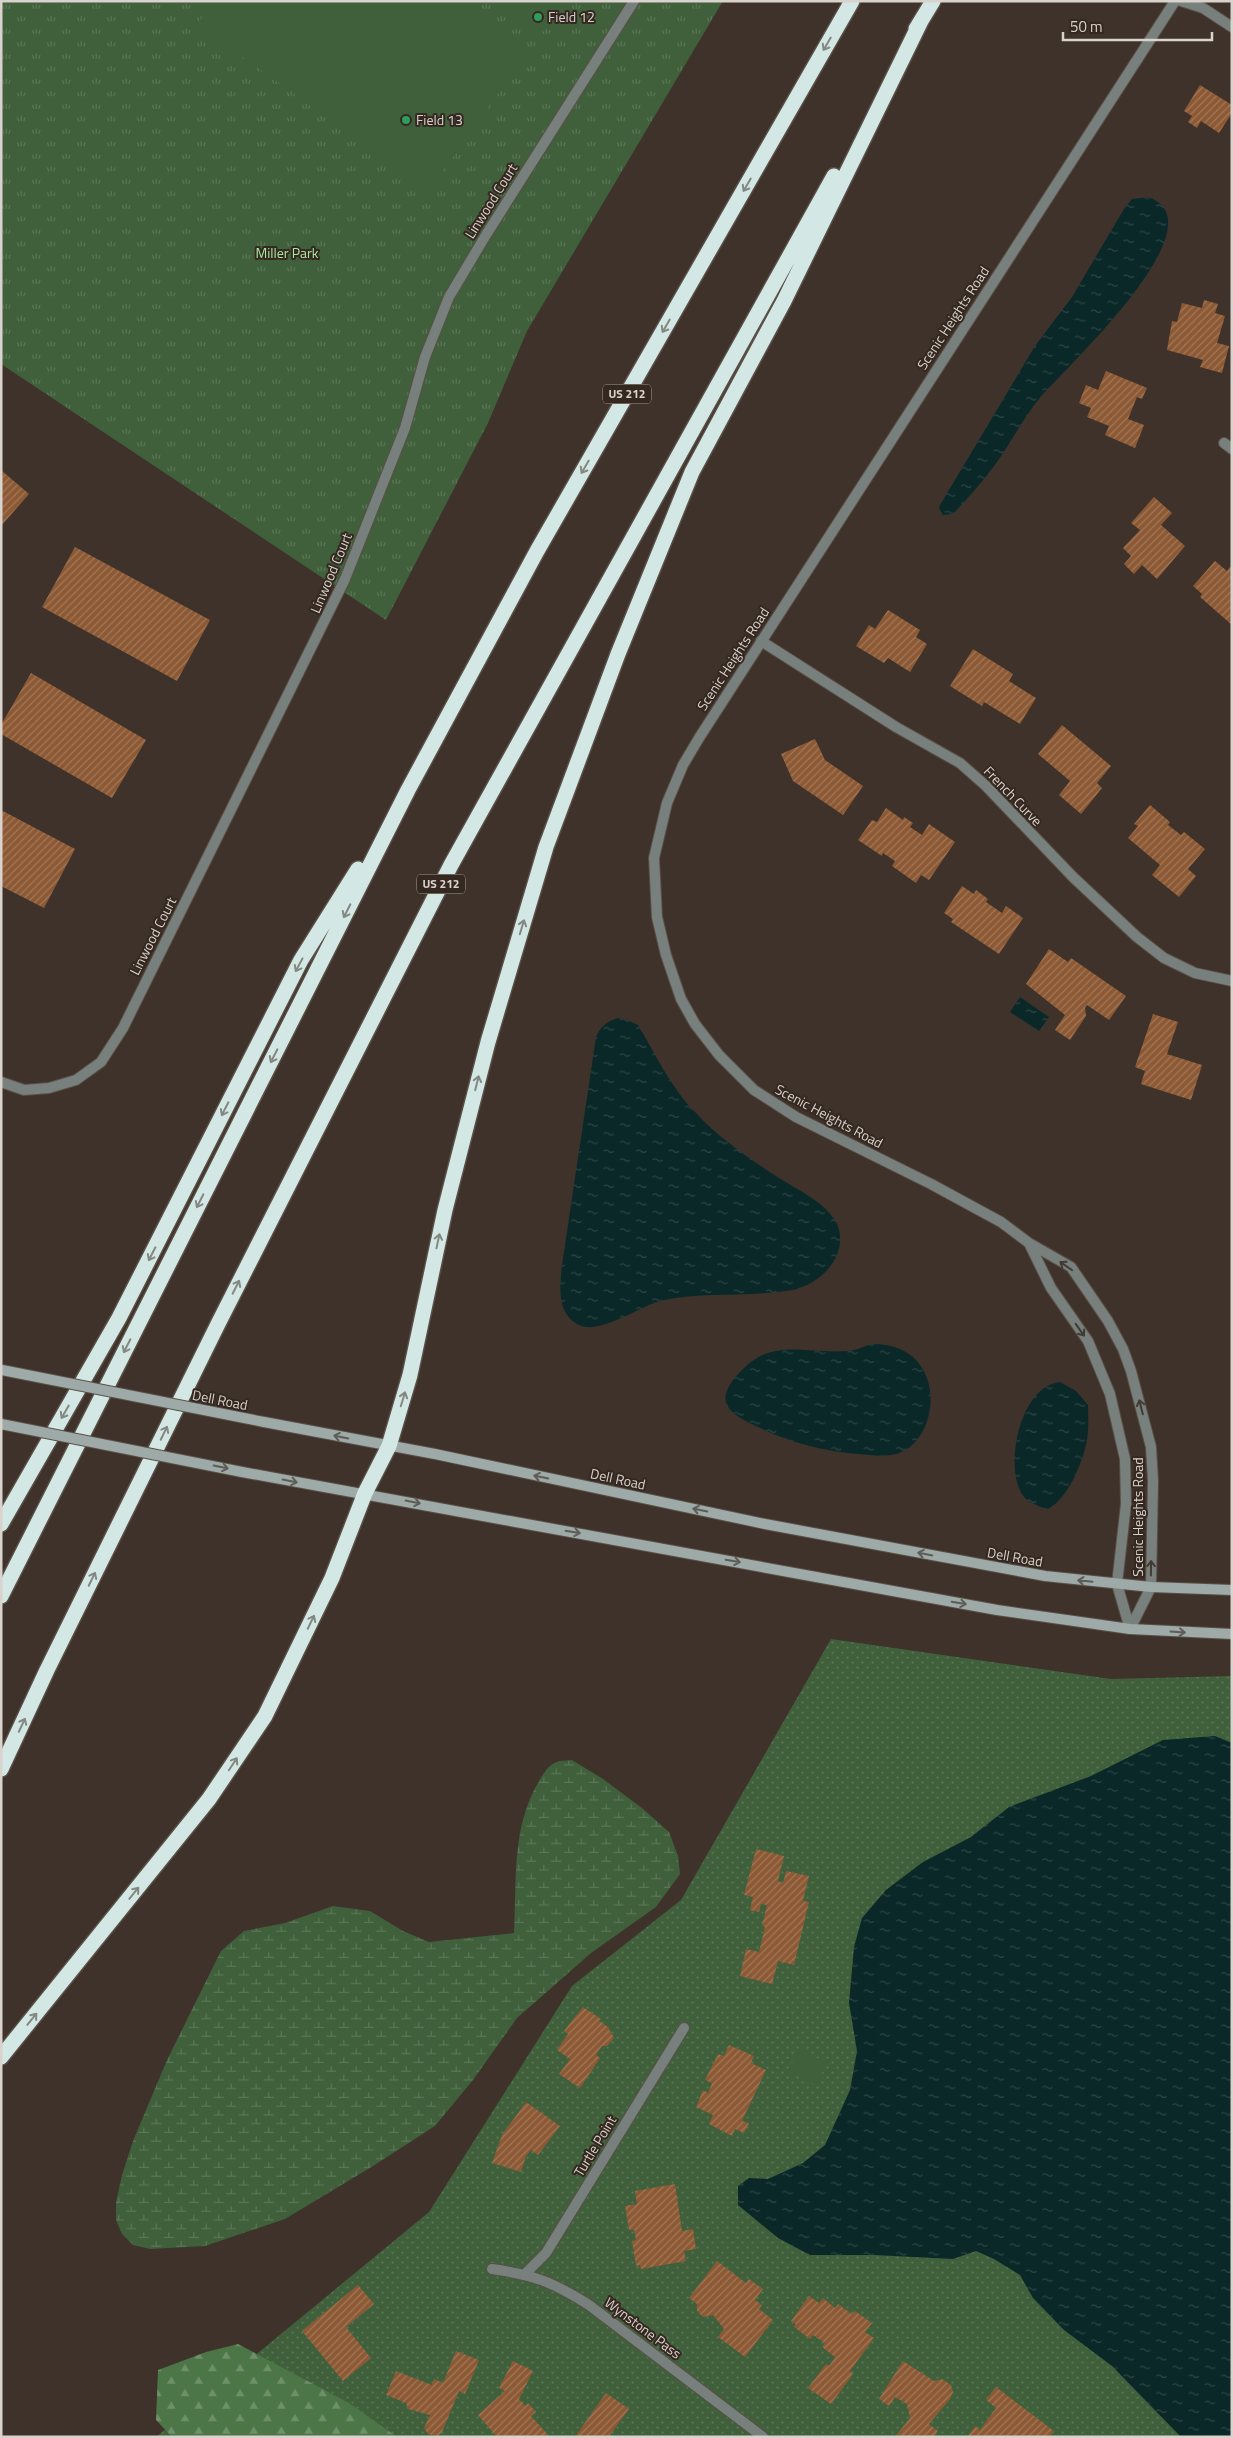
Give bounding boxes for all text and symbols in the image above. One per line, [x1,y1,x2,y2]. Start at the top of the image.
place label: Field 12 [548,6,595,27]
scale bar [1063,10,1212,42]
marker: Field 12 [532,11,544,23]
text: 50 m [1070,15,1103,38]
one-way arrow [822,36,832,50]
place label: Field 13 [416,109,463,130]
marker: Field 13 [400,114,412,126]
street label: Linwood Court [459,159,522,242]
one-way arrow [741,177,751,191]
park label: Miller Park [255,242,319,263]
street label: Scenic Heights Road [911,262,994,374]
one-way arrow [661,318,671,333]
road number: US 212 [603,384,651,404]
one-way arrow [580,459,590,474]
street label: Linwood Court [304,529,357,616]
street label: Scenic Heights Road [691,603,774,715]
street label: French Curve [979,761,1047,830]
road number: US 212 [417,874,465,894]
street label: Linwood Court [124,893,181,978]
one-way arrow [342,903,351,918]
one-way arrow [517,919,527,935]
one-way arrow [294,957,304,972]
one-way arrow [269,1048,278,1063]
one-way arrow [473,1076,482,1092]
street label: Scenic Heights Road [772,1078,887,1153]
one-way arrow [220,1101,229,1116]
one-way arrow [195,1193,204,1208]
one-way arrow [434,1233,443,1249]
one-way arrow [146,1246,156,1261]
one-way arrow [1059,1261,1073,1271]
one-way arrow [231,1280,241,1295]
one-way arrow [1075,1323,1085,1337]
one-way arrow [122,1339,132,1354]
street label: Dell Road [191,1384,250,1415]
one-way arrow [398,1392,408,1408]
one-way arrow [1136,1399,1146,1415]
one-way arrow [60,1404,70,1419]
one-way arrow [160,1426,169,1441]
one-way arrow [333,1432,349,1441]
street label: Scenic Heights Road [1127,1457,1148,1577]
street label: Dell Road [589,1462,648,1495]
one-way arrow [212,1463,228,1473]
one-way arrow [534,1472,550,1481]
one-way arrow [281,1476,297,1486]
one-way arrow [404,1498,420,1508]
one-way arrow [693,1505,709,1514]
one-way arrow [564,1528,580,1537]
street label: Dell Road [986,1541,1044,1572]
one-way arrow [918,1549,934,1558]
one-way arrow [724,1557,740,1566]
one-way arrow [1147,1560,1156,1576]
one-way arrow [87,1571,97,1586]
one-way arrow [1078,1576,1094,1586]
one-way arrow [951,1599,967,1608]
one-way arrow [307,1615,316,1630]
one-way arrow [1170,1627,1186,1637]
one-way arrow [17,1718,27,1733]
one-way arrow [227,1757,238,1771]
one-way arrow [128,1887,139,1900]
one-way arrow [26,2013,37,2026]
street label: Turtle Point [568,2111,621,2180]
street label: Wynstone Pass [600,2292,686,2364]

